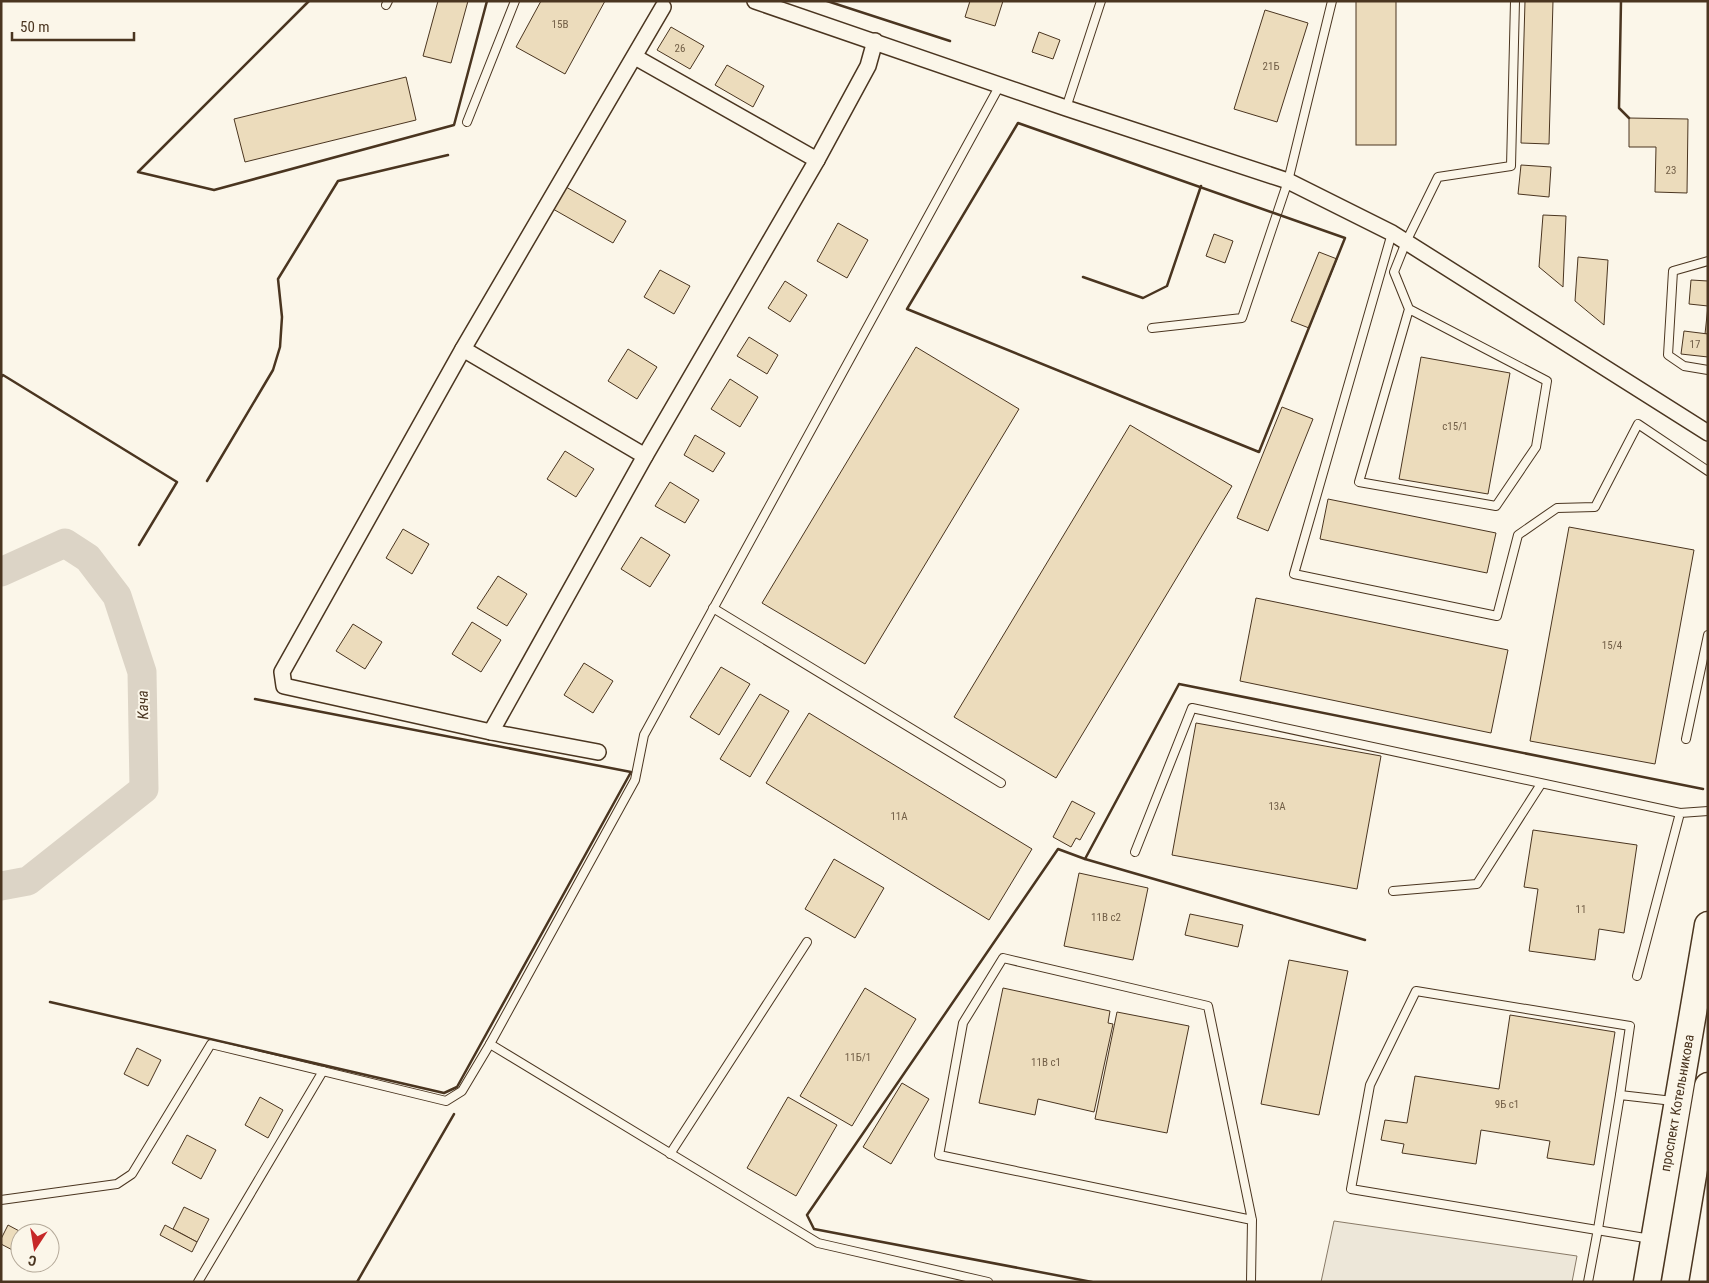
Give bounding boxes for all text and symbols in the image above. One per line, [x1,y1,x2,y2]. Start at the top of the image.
scale bar [12,10,135,42]
text: 50 m [20,18,50,36]
house number: 15В [552,18,568,31]
house number: 26 [675,42,685,55]
house number: 21Б [1263,60,1279,73]
house number: 23 [1666,164,1676,177]
house number: 17 [1690,338,1700,351]
house number: с15/1 [1442,420,1468,433]
house number: 15/4 [1602,639,1623,652]
water label: Кача [134,690,152,720]
house number: 13А [1268,800,1286,813]
house number: 11А [890,810,908,823]
house number: 11 [1576,903,1586,916]
house number: 11В с2 [1091,911,1121,924]
street label: проспект Котельникова [1657,1033,1697,1173]
house number: 11Б/1 [845,1051,871,1064]
house number: 11В с1 [1031,1056,1061,1069]
house number: 9Б с1 [1495,1098,1519,1111]
north arrow [10,1223,60,1273]
text: С [27,1252,38,1269]

